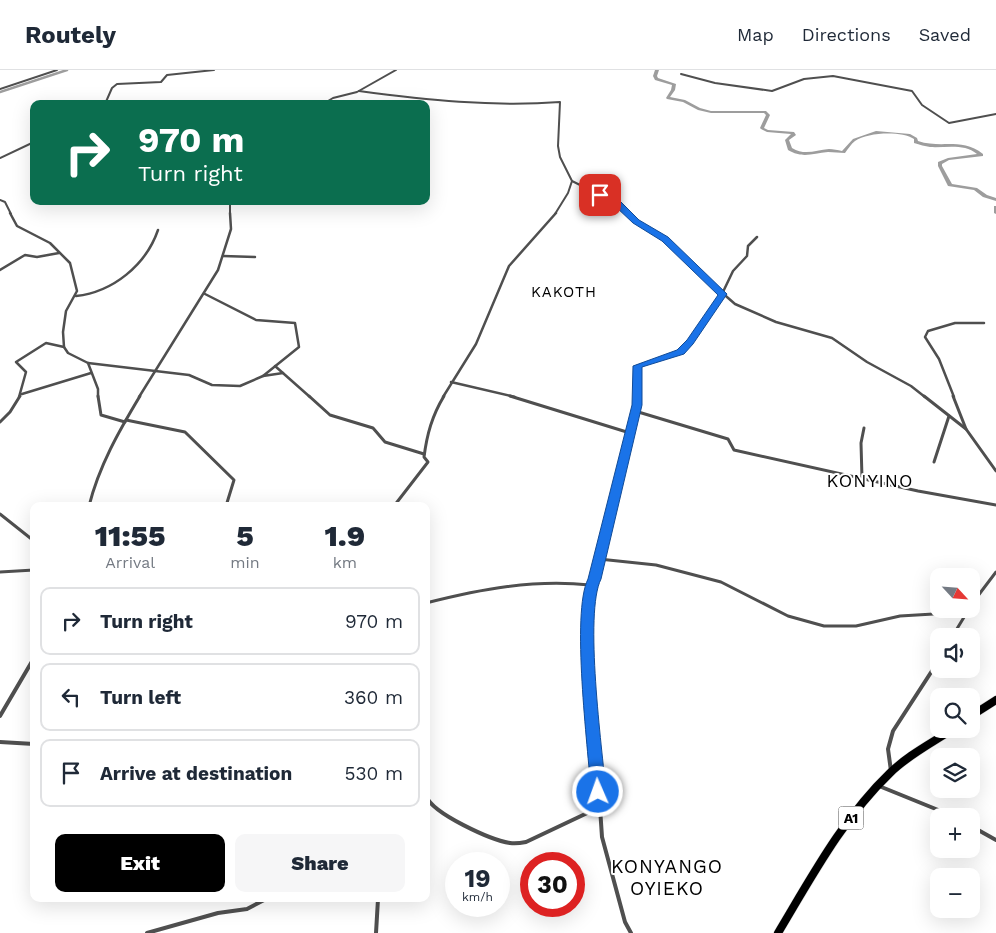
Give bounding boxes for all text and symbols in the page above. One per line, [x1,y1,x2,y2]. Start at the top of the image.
text: Routely [25,21,116,49]
text: Map [737,24,774,45]
text: Directions [802,24,891,45]
text: Saved [919,24,971,45]
text: 970 m [138,119,245,161]
icon: right [55,120,120,185]
text: Turn right [138,161,243,186]
pin [579,174,621,216]
icon: arrive [586,181,614,209]
district label: KAKOTH [531,283,597,301]
district label: KONYINO [827,470,913,491]
text: 11:55 [95,518,166,553]
text: 5 [236,518,254,553]
text: 1.9 [324,518,365,553]
text: Arrival [105,553,155,572]
text: min [230,553,260,572]
text: km [333,553,357,572]
north arrow [930,568,980,618]
map controls [930,568,980,918]
icon: right [57,607,85,635]
text: Turn right [100,610,193,633]
text: 970 m [345,610,403,633]
button: sound [930,628,980,678]
icon: left [57,683,85,711]
text: Turn left [100,686,181,709]
text: 360 m [344,686,403,709]
button: search [930,688,980,738]
button: layers [930,748,980,798]
icon: arrive [57,759,85,787]
text: Arrive at destination [100,762,292,785]
text: 530 m [344,762,403,785]
position arrow [571,765,623,817]
road number: A1 [838,806,864,830]
button: + [930,808,980,858]
button: Exit [55,834,225,892]
button: Share [235,834,405,892]
speed limit sign: 30 [520,852,585,917]
district label: KONYANGO OYIEKO [611,855,723,900]
text: 19 [464,864,491,893]
button: − [930,868,980,918]
text: km/h [462,890,493,904]

